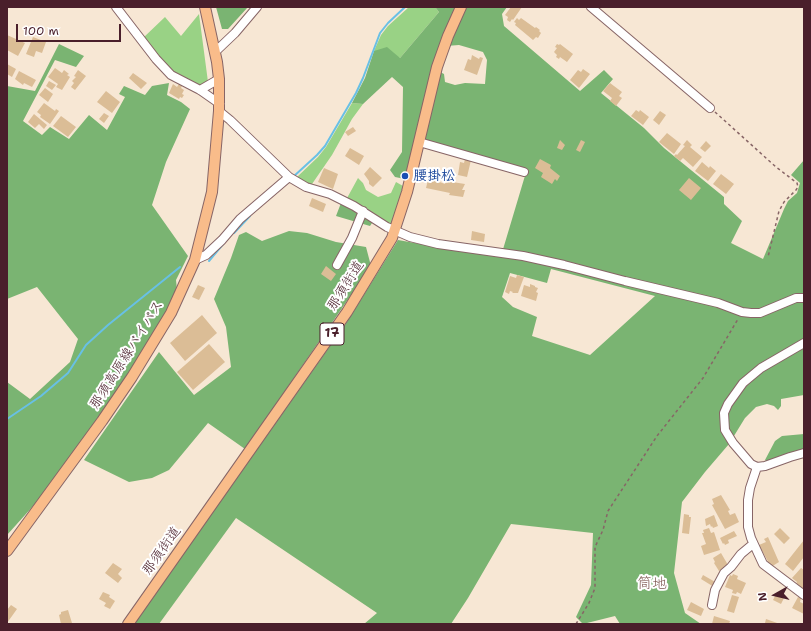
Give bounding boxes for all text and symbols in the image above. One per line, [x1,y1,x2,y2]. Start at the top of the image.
scale bar [18,16,123,42]
text: 100 m [23,23,59,39]
place label: 腰掛松 [413,168,455,184]
marker: 腰掛松 [400,171,410,181]
street label: 那須街道 [324,258,368,314]
street label: 那須高原線バイパス [86,297,168,413]
road number: 17 [320,323,344,345]
street label: 那須街道 [139,523,185,579]
district label: 筒地 [637,575,667,593]
north arrow [755,575,795,615]
text: N [755,591,771,602]

